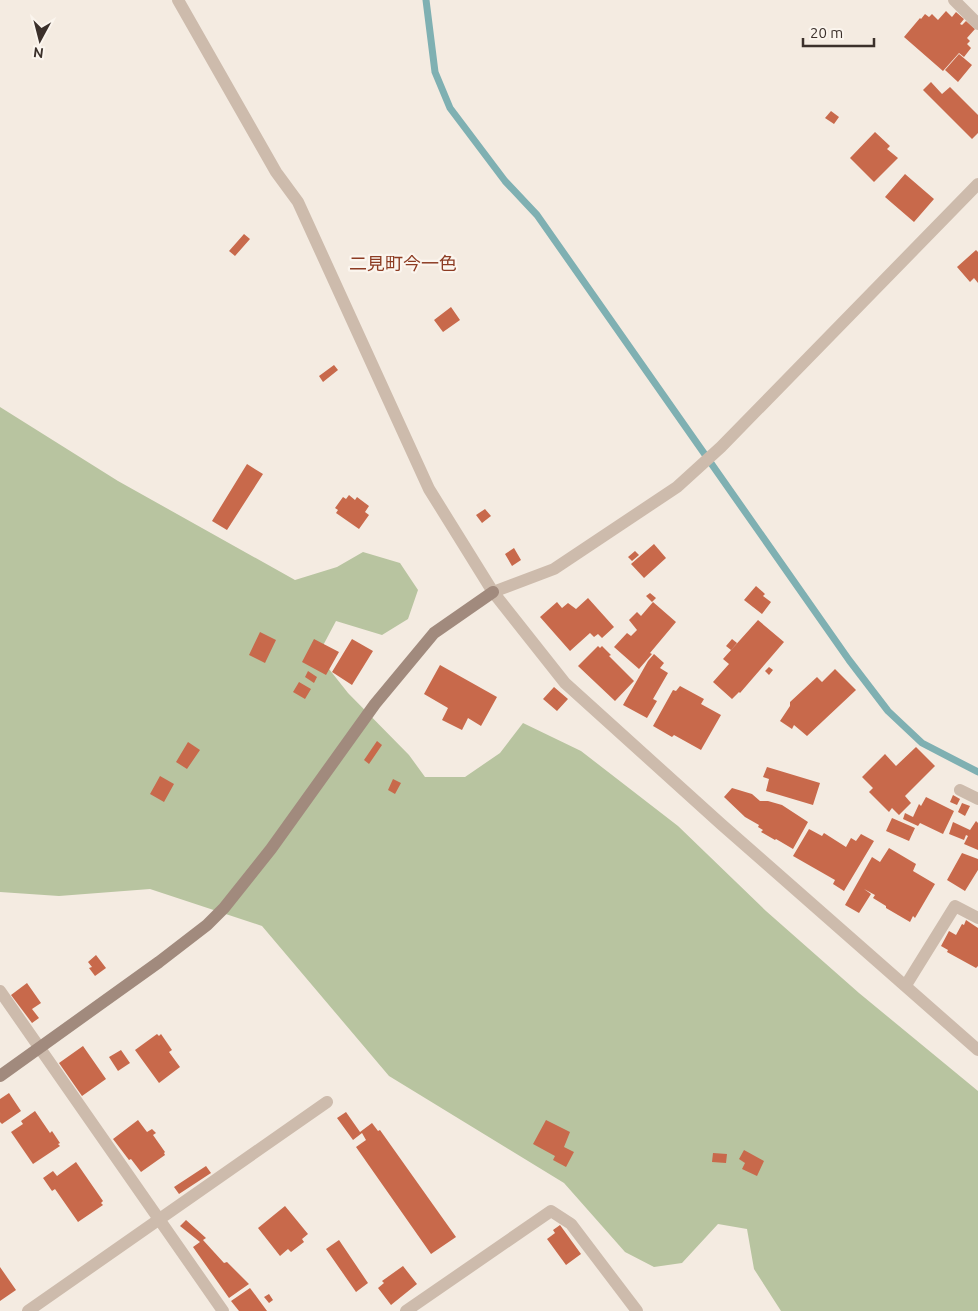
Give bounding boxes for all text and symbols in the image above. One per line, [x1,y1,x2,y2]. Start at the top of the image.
north arrow [15,15,65,65]
scale bar [803,15,874,47]
text: 20 m [810,24,843,41]
text: N [32,44,45,61]
district label: 二見町今一色 [349,253,457,273]

